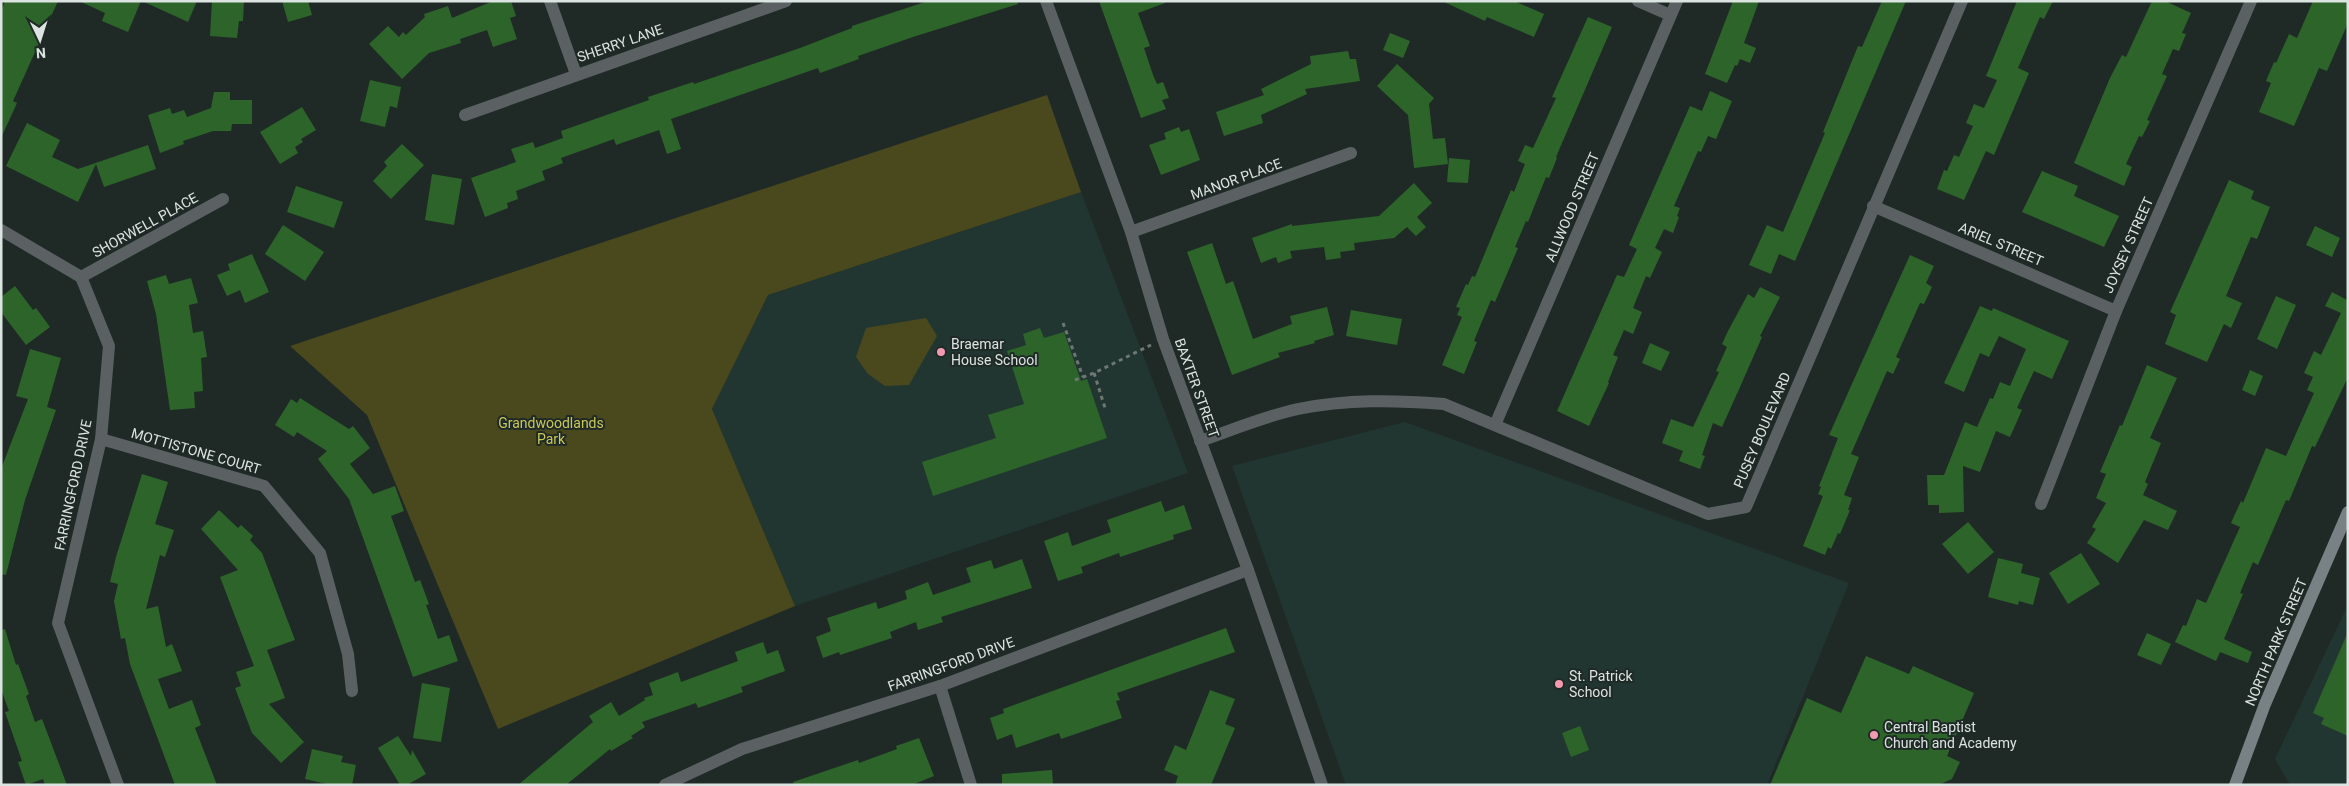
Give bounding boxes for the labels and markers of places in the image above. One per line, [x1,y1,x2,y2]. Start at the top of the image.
place label: Braemar House School [951,336,1038,368]
marker: Braemar House School [935,346,947,358]
place label: St. Patrick School [1569,668,1633,700]
marker: St. Patrick School [1553,678,1565,690]
place label: Central Baptist Church and Academy [1884,719,2017,751]
marker: Central Baptist Church and Academy [1868,729,1880,741]

